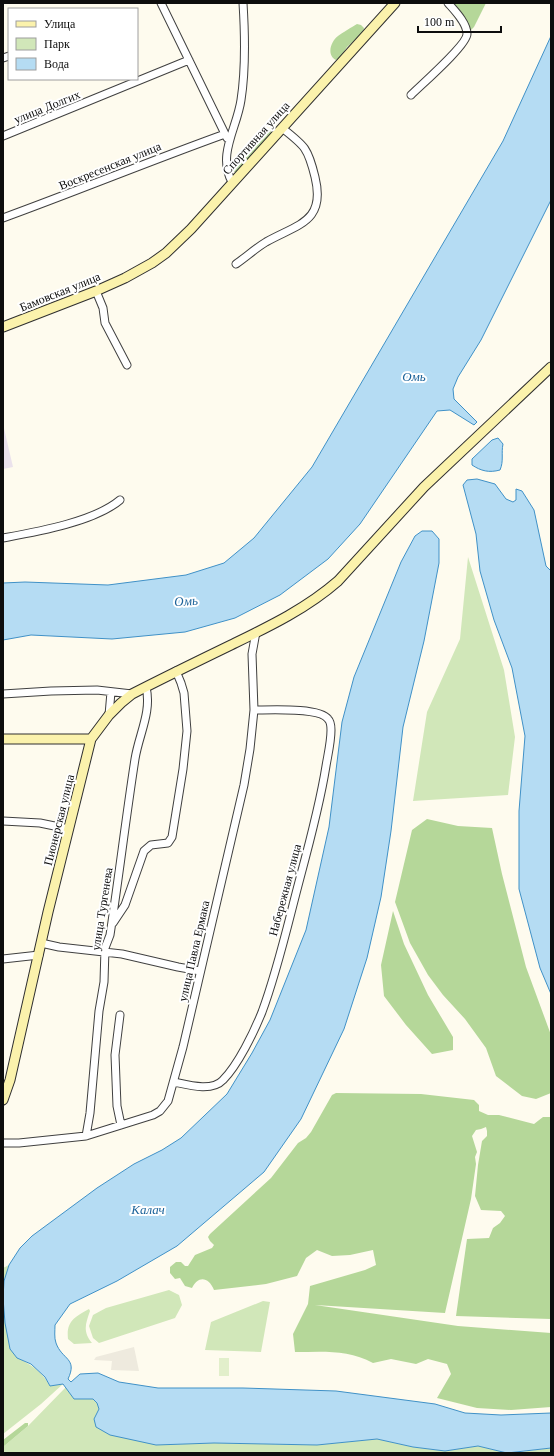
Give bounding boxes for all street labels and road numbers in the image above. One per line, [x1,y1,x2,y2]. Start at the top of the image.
street label: улица Долгих [12,87,82,127]
street label: Спортивная улица [220,98,293,177]
street label: Воскресенская улица [57,139,164,193]
street label: Бамовская улица [18,269,103,315]
street label: Пионерская улица [41,772,77,867]
street label: Набережная улица [266,842,304,938]
street label: улица Тургенева [89,866,116,952]
street label: улица Павла Ермака [176,898,213,1003]

